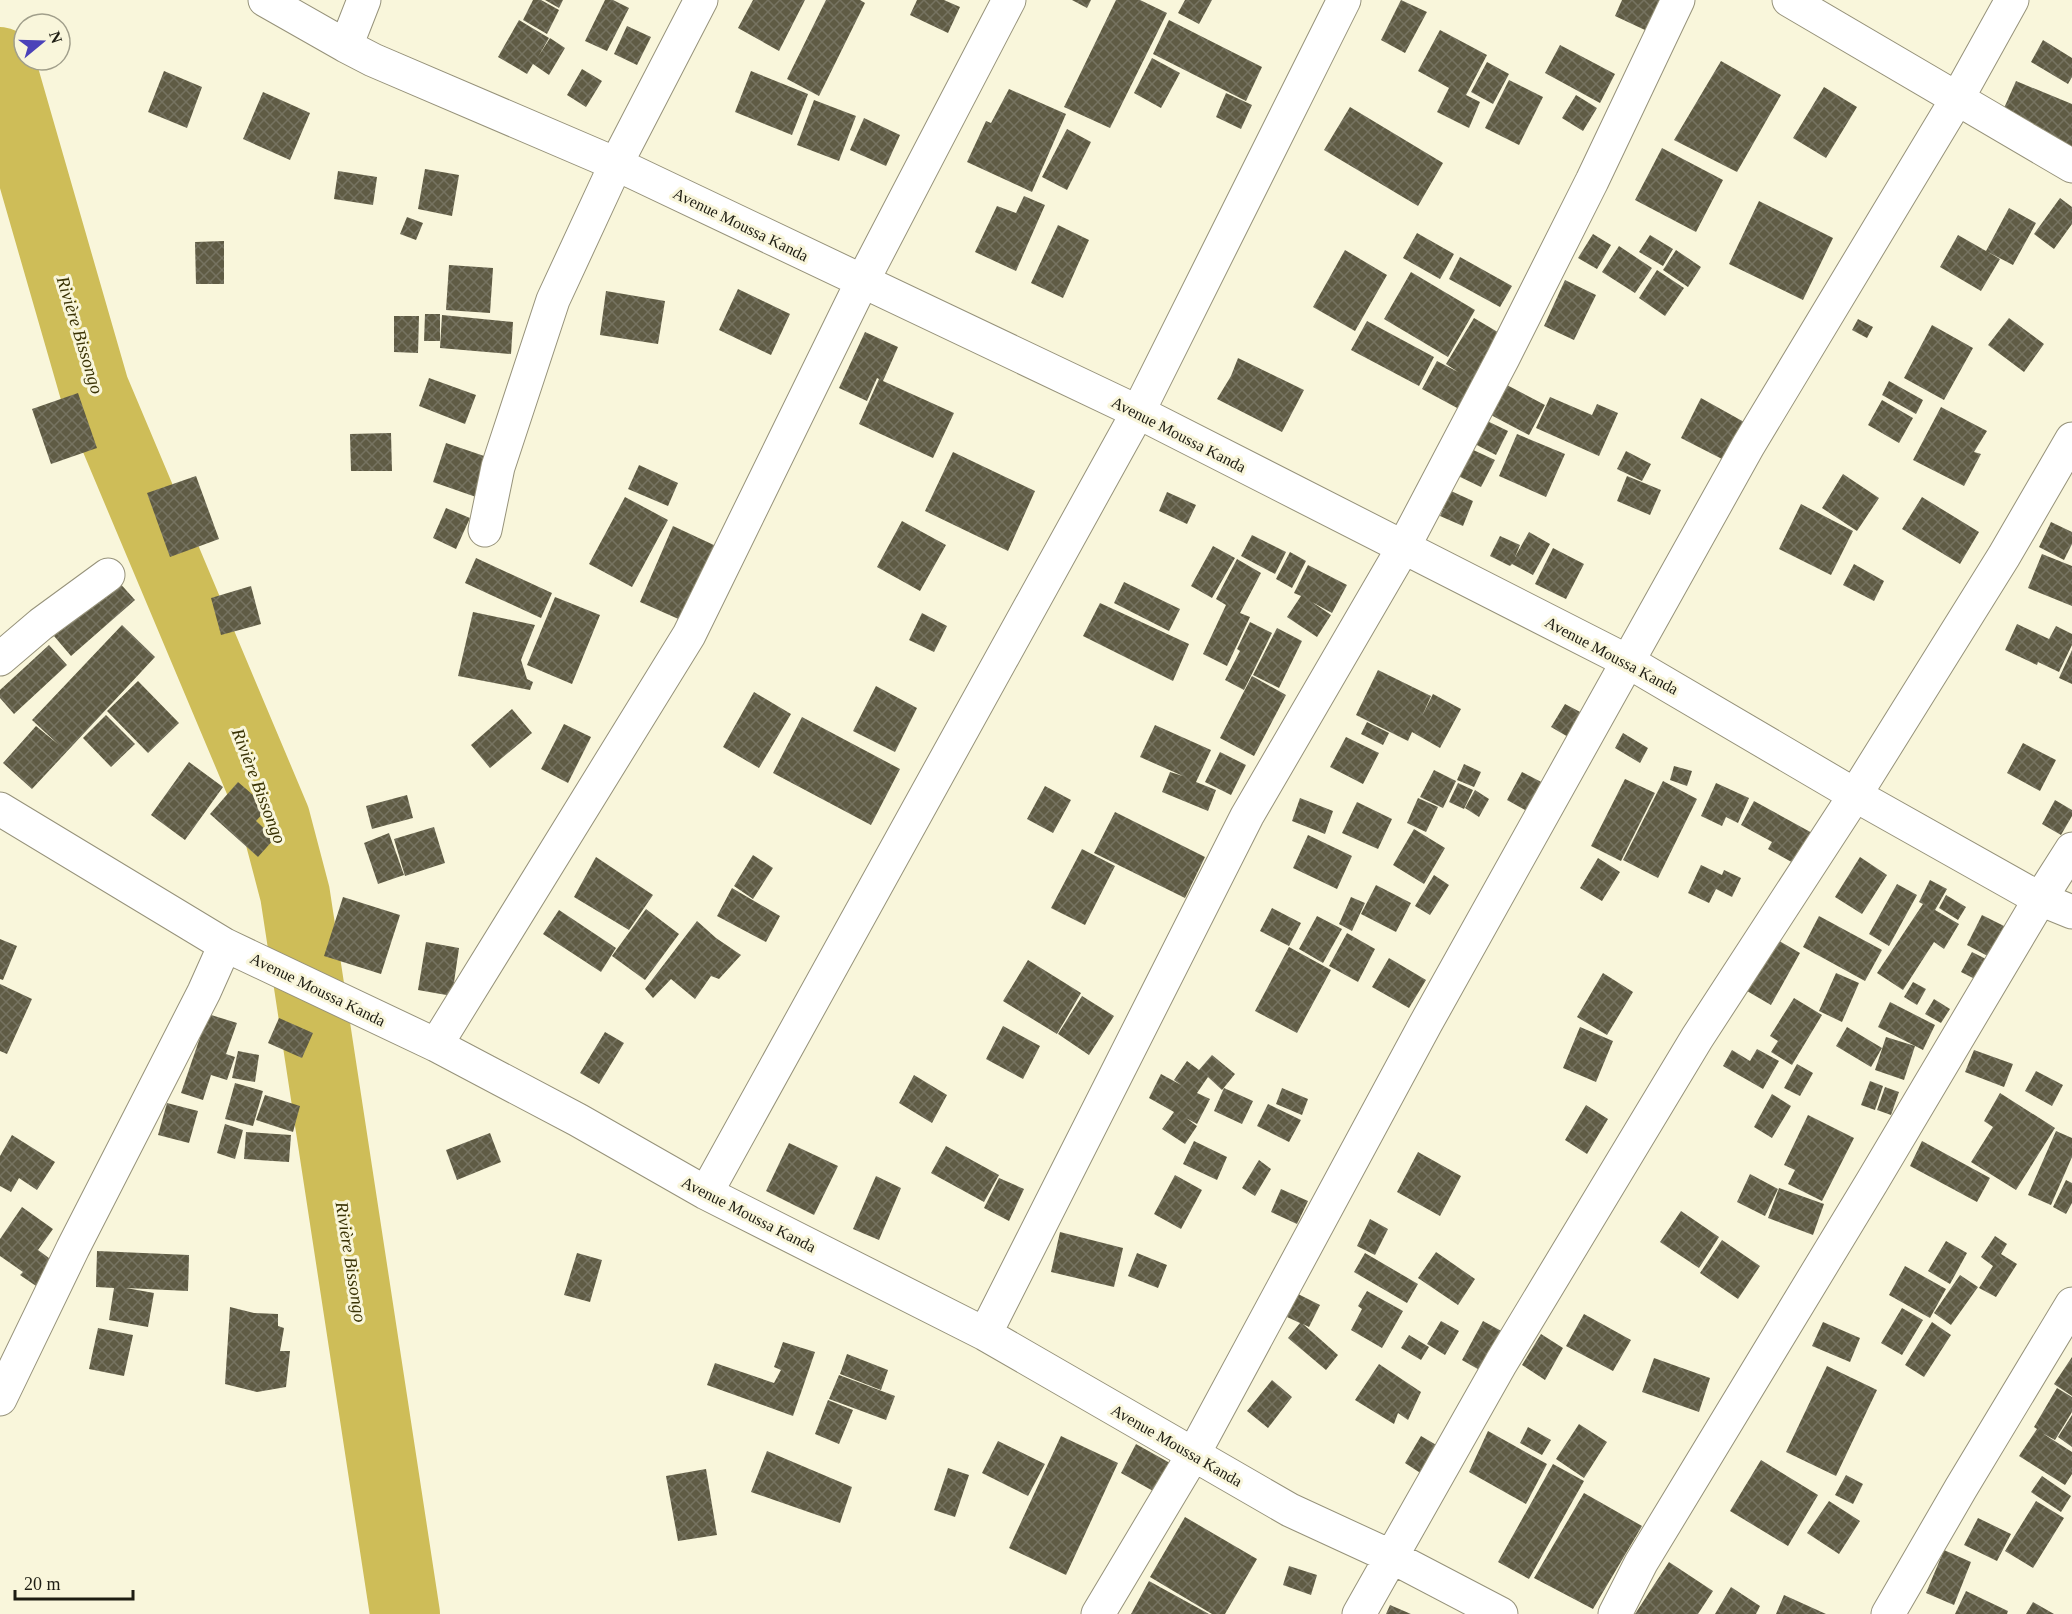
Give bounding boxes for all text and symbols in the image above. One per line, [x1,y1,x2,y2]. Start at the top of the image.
north arrow [12,12,72,72]
text: N [46,29,66,46]
street label: Avenue Moussa Kanda [670,184,811,265]
water label: Rivière Bissongo [52,273,107,396]
street label: Avenue Moussa Kanda [1109,393,1249,476]
street label: Avenue Moussa Kanda [1542,613,1681,698]
water label: Rivière Bissongo [227,725,290,846]
street label: Avenue Moussa Kanda [247,949,388,1030]
street label: Avenue Moussa Kanda [679,1173,819,1256]
water label: Rivière Bissongo [331,1199,370,1324]
street label: Avenue Moussa Kanda [1108,1401,1245,1490]
scale bar [15,1563,134,1601]
text: 20 m [24,1574,61,1594]

